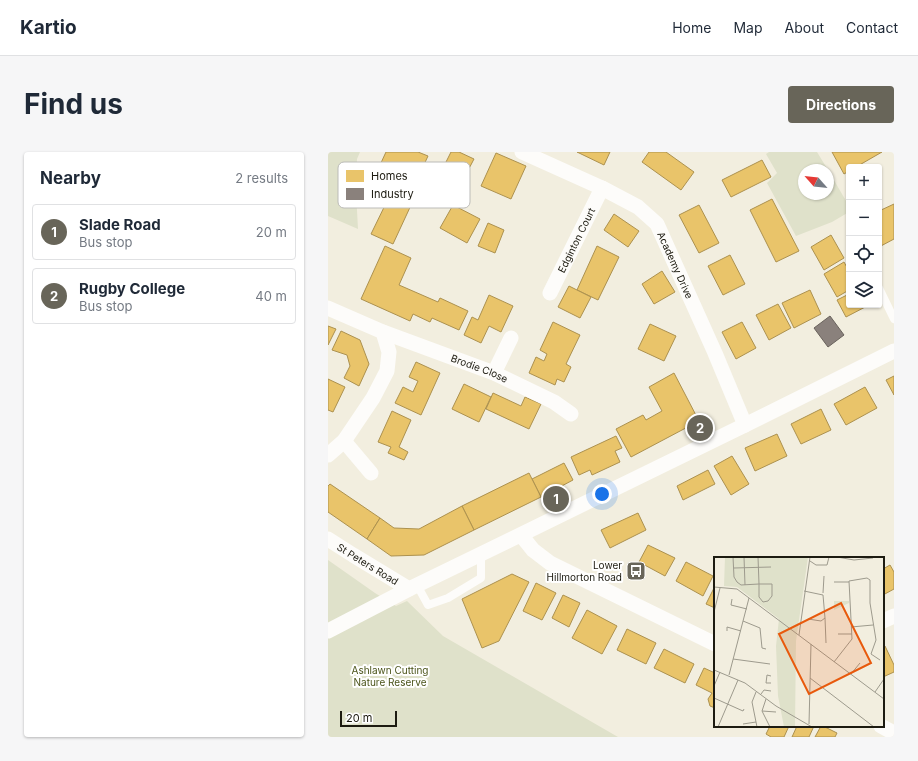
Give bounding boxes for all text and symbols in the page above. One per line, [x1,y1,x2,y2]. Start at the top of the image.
text: Kartio [20,16,77,39]
text: Home [672,19,711,36]
text: Map [733,19,763,36]
text: About [785,19,824,36]
text: Contact [846,19,898,36]
button: Directions [788,86,894,123]
text: Find us [24,87,123,121]
legend [338,162,470,208]
north arrow [798,164,834,200]
map controls [846,164,882,308]
button: + [846,164,882,200]
text: Nearby [40,168,101,188]
text: Homes [371,169,408,183]
text: 2 results [235,170,288,186]
text: Industry [371,187,414,201]
button: − [846,200,882,236]
street label: Edginton Court [555,205,598,275]
text: Slade Road [79,215,161,234]
text: 1 [51,224,57,240]
text: 20 m [256,224,287,240]
street label: Academy Drive [655,230,696,301]
text: Bus stop [79,234,132,250]
button: locate [846,236,882,272]
button: layers [846,272,882,308]
text: Rugby College [79,279,185,298]
text: 2 [50,288,58,304]
text: 40 m [255,288,287,304]
text: Bus stop [79,298,132,314]
street label: Brodie Close [449,352,510,385]
pin: 2 [687,413,713,443]
pin: 1 [543,484,569,514]
your location [592,484,612,504]
street label: St Peters Road [335,540,401,587]
inset map [714,557,884,727]
place label: Lower Hillmorton Road [547,559,622,583]
bus stop icon: Lower Hillmorton Road [625,560,647,582]
park label: Ashlawn Cutting Nature Reserve [351,664,429,688]
scale bar [340,709,397,728]
text: 20 m [346,711,372,725]

